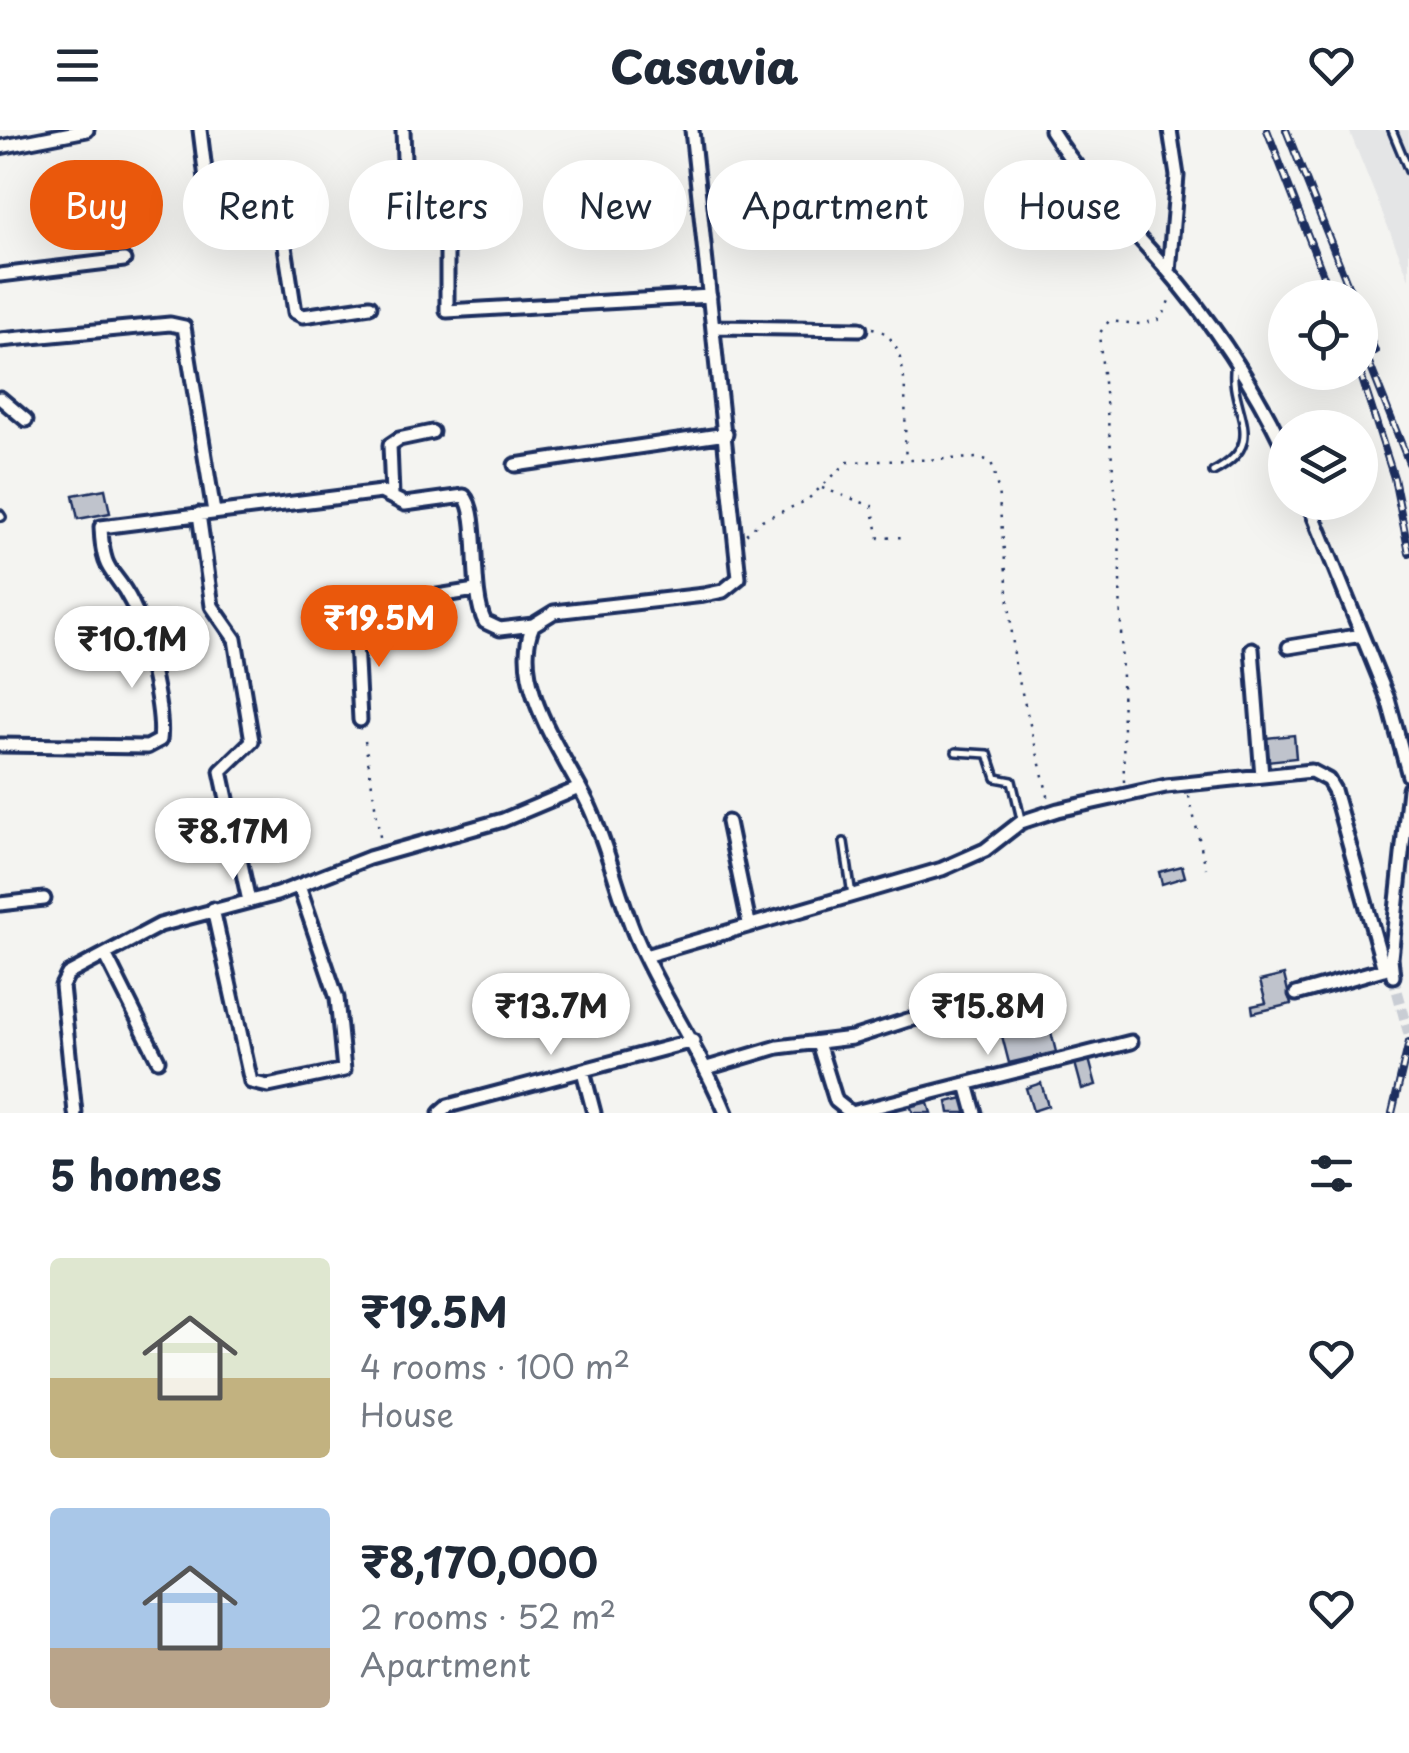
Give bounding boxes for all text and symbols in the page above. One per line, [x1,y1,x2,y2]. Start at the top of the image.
text: Casavia [610,31,799,99]
icon: menu [50,38,105,93]
icon: heart [1304,38,1359,93]
chip: Buy [30,160,163,250]
chip: Rent [183,160,329,250]
chip: Filters [349,160,523,250]
chip: New [543,160,687,250]
chip: Apartment [707,160,964,250]
chip: House [984,160,1156,250]
map controls [1268,280,1378,520]
button: locate [1268,280,1378,390]
button: layers [1268,410,1378,520]
pin: ₹19.5M [298,585,460,670]
text: ₹19.5M [323,593,435,641]
pin: ₹10.1M [51,606,213,691]
text: ₹10.1M [77,614,187,662]
pin: ₹8.17M [152,798,314,883]
text: ₹8.17M [177,806,289,854]
pin: ₹13.7M [470,973,632,1058]
pin: ₹15.8M [907,973,1069,1058]
text: ₹13.7M [494,981,608,1029]
text: ₹15.8M [931,981,1045,1029]
text: 5 homes [50,1142,222,1205]
icon: filters [1304,1146,1359,1201]
text: ₹19.5M [360,1279,508,1342]
icon: home [130,1298,250,1418]
icon: heart [1304,1331,1359,1386]
text: 4 rooms · 100 m² [360,1342,630,1390]
text: House [360,1390,454,1438]
text: ₹8,170,000 [360,1529,598,1592]
icon: home [130,1548,250,1668]
icon: heart [1304,1581,1359,1636]
text: 2 rooms · 52 m² [360,1592,616,1640]
text: Apartment [360,1640,531,1688]

